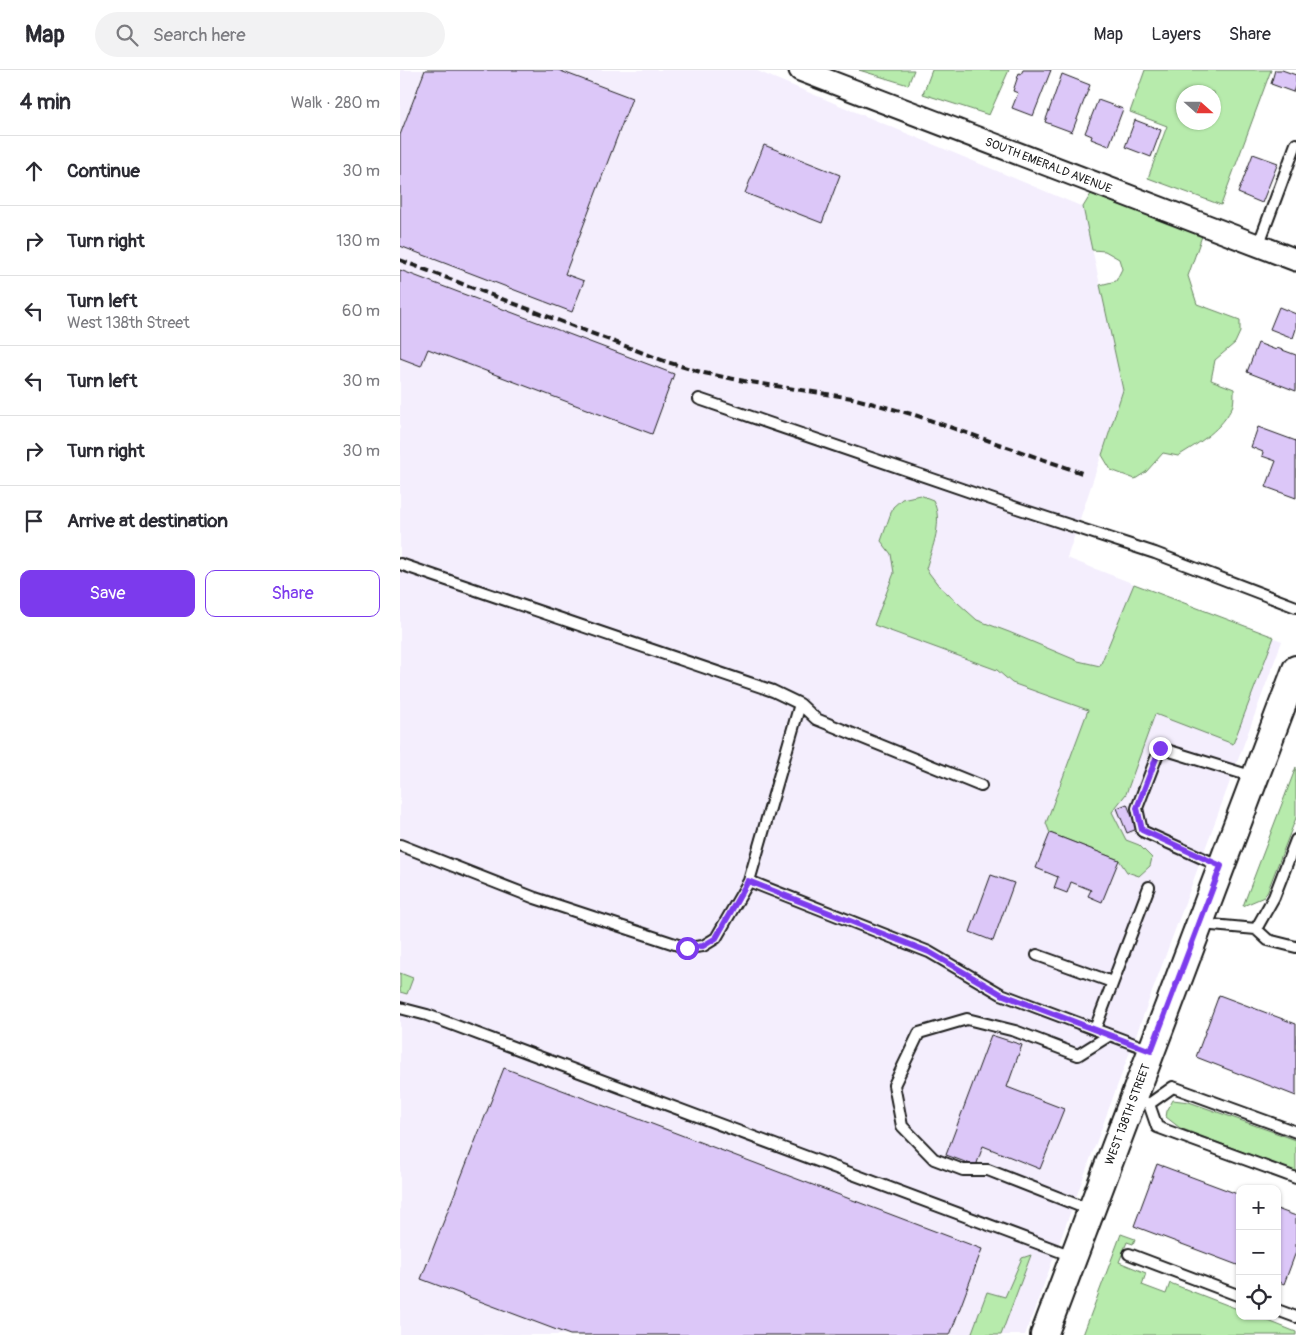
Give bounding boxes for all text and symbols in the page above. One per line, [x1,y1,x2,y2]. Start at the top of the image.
search box [95,12,445,57]
text: Map [25,20,65,49]
icon: search [113,21,141,49]
text: Search here [153,23,246,47]
text: Map [1094,23,1123,46]
text: Layers [1151,23,1201,46]
text: Share [1229,23,1271,46]
north arrow [1176,85,1221,130]
text: 4 min [20,89,71,116]
text: Walk · 280 m [291,93,380,113]
street label: SOUTH EMERALD AVENUE [983,135,1114,197]
icon: ahead [20,157,48,185]
text: Continue [67,159,140,183]
text: 30 m [342,161,380,181]
icon: right [20,227,48,255]
text: Turn right [67,229,145,253]
text: 130 m [336,231,380,251]
text: Turn left [67,289,137,313]
icon: left [20,297,48,325]
text: 60 m [342,301,380,321]
text: West 138th Street [67,313,190,333]
icon: left [20,367,48,395]
text: Turn left [67,369,137,393]
text: 30 m [342,371,380,391]
icon: right [20,437,48,465]
text: Turn right [67,439,145,463]
text: 30 m [342,441,380,461]
icon: arrive [20,507,48,535]
text: Arrive at destination [67,509,228,533]
button: Save [20,570,195,617]
button: Share [205,570,380,617]
route end [1149,737,1172,760]
route start [676,937,699,960]
street label: WEST 138TH STREET [1102,1061,1154,1167]
map controls [1236,1185,1281,1320]
button: + [1236,1185,1281,1230]
button: − [1236,1230,1281,1275]
button: locate [1236,1275,1281,1320]

